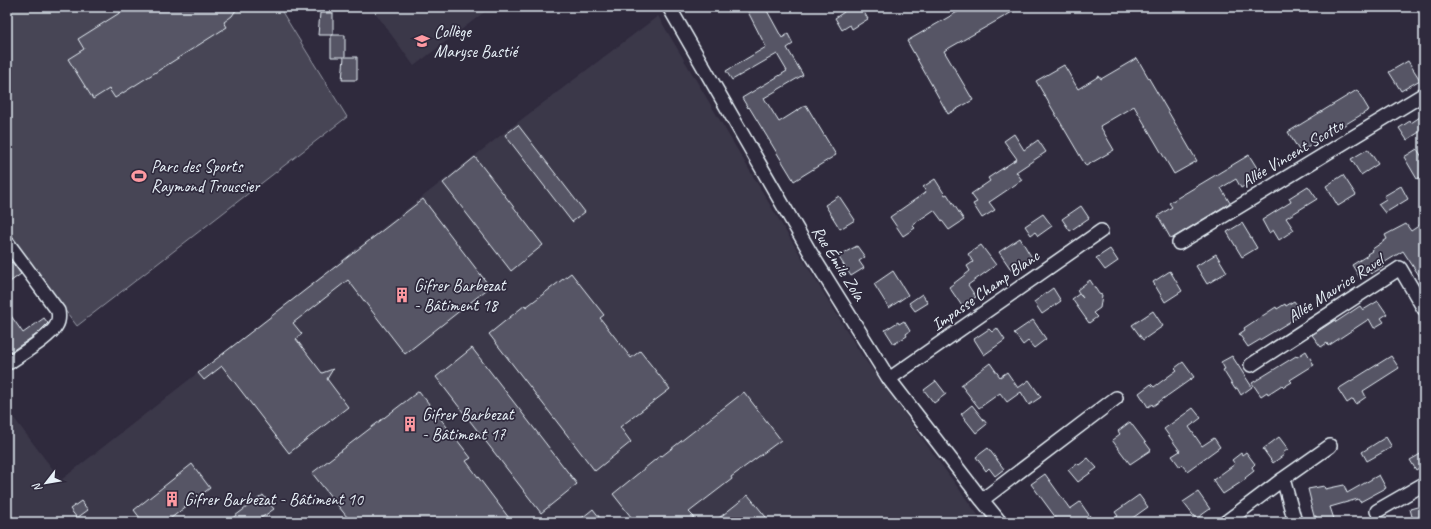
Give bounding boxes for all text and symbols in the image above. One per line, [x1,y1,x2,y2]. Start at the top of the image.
place label: Collège Maryse Bastié [434,21,519,62]
school or university icon: Collège Maryse Bastié [413,32,431,50]
street label: Allée Vincent Scotto [1238,114,1349,192]
place label: Parc des Sports Raymond Troussier [151,156,261,197]
sports icon: Parc des Sports Raymond Troussier [130,167,148,185]
street label: Rue Émile Zola [807,221,871,306]
street label: Impasse Champ Blanc [927,245,1044,335]
street label: Allée Maurice Ravel [1283,248,1390,327]
place label: Gifrer Barbezat - Bâtiment 18 [414,275,508,316]
building icon: Gifrer Barbezat - Bâtiment 18 [393,286,411,304]
place label: Gifrer Barbezat - Bâtiment 17 [422,404,516,445]
building icon: Gifrer Barbezat - Bâtiment 17 [401,415,419,433]
north arrow [26,463,66,503]
text: N [29,480,45,495]
place label: Gifrer Barbezat - Bâtiment 10 [184,489,364,510]
building icon: Gifrer Barbezat - Bâtiment 10 [163,490,181,508]

